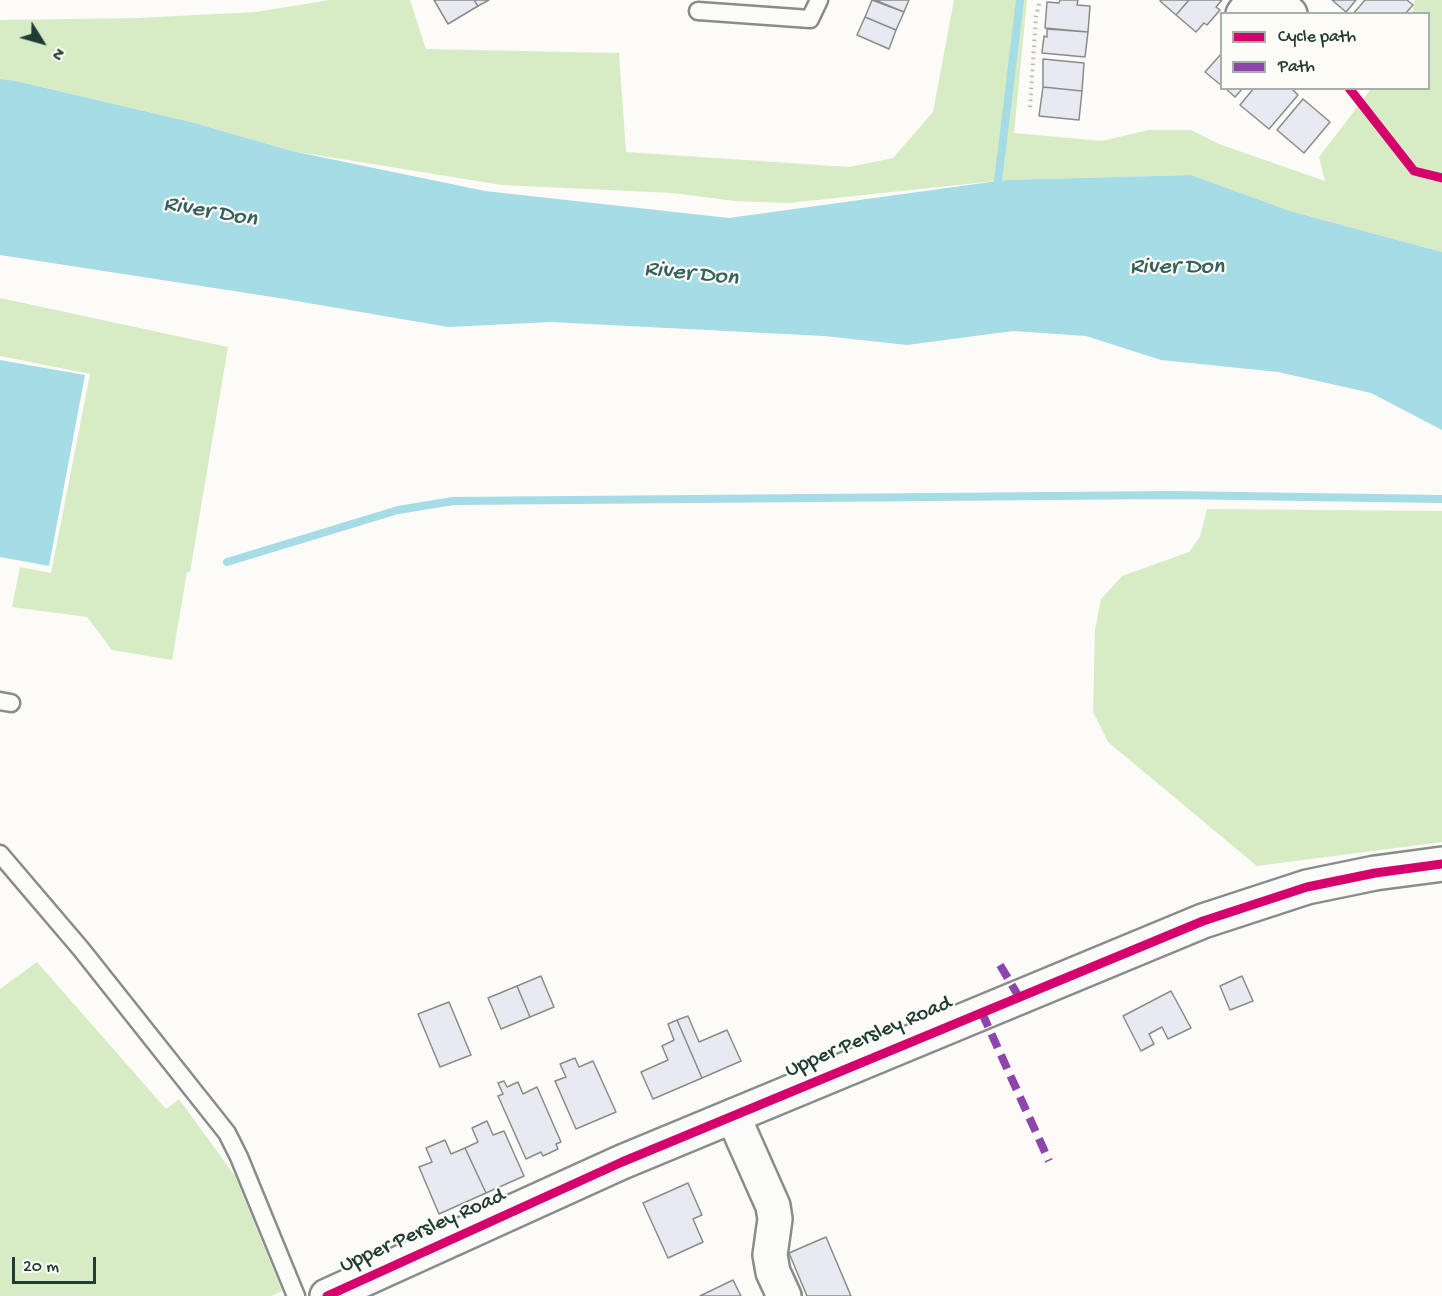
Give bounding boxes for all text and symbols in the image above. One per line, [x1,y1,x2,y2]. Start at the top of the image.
north arrow [12,12,72,72]
legend [1220,12,1430,90]
text: Cycle path [1278,27,1356,48]
text: N [46,43,68,63]
text: Path [1278,57,1315,78]
water label: River Don [161,191,259,235]
water label: River Don [1130,254,1224,282]
water label: River Don [643,256,739,294]
street label: Upper Persley Road [782,991,956,1085]
street label: Upper Persley Road [336,1184,510,1280]
scale bar [15,1245,99,1283]
text: 20 m [23,1257,59,1278]

